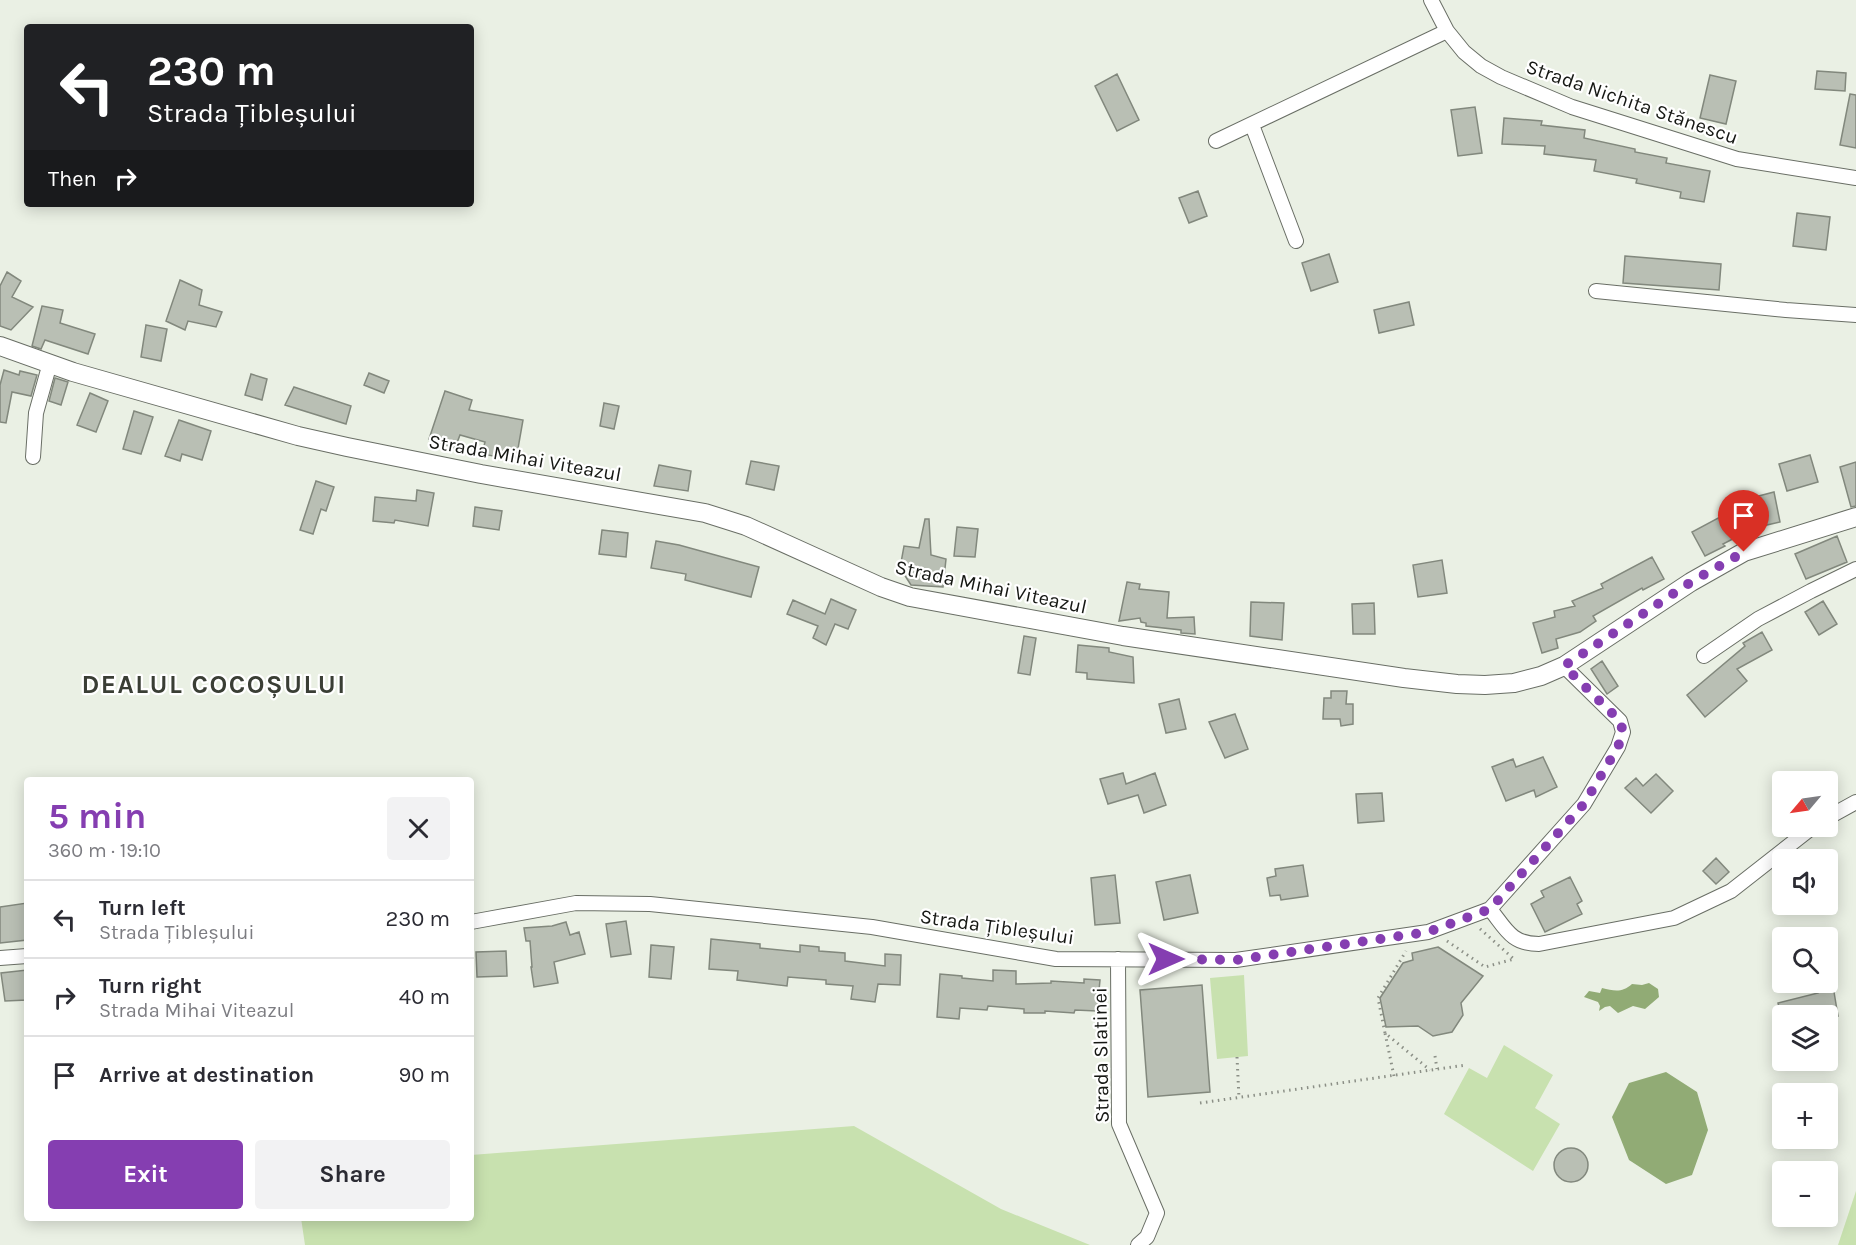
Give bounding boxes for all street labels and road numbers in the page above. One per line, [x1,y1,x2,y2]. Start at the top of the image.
street label: Strada Nichita Stănescu [1523,55,1741,149]
street label: Strada Mihai Viteazul [427,430,623,486]
street label: Strada Mihai Viteazul [893,555,1089,619]
street label: Strada Țibleșului [918,905,1076,949]
street label: Strada Slatinei [1088,987,1114,1123]

